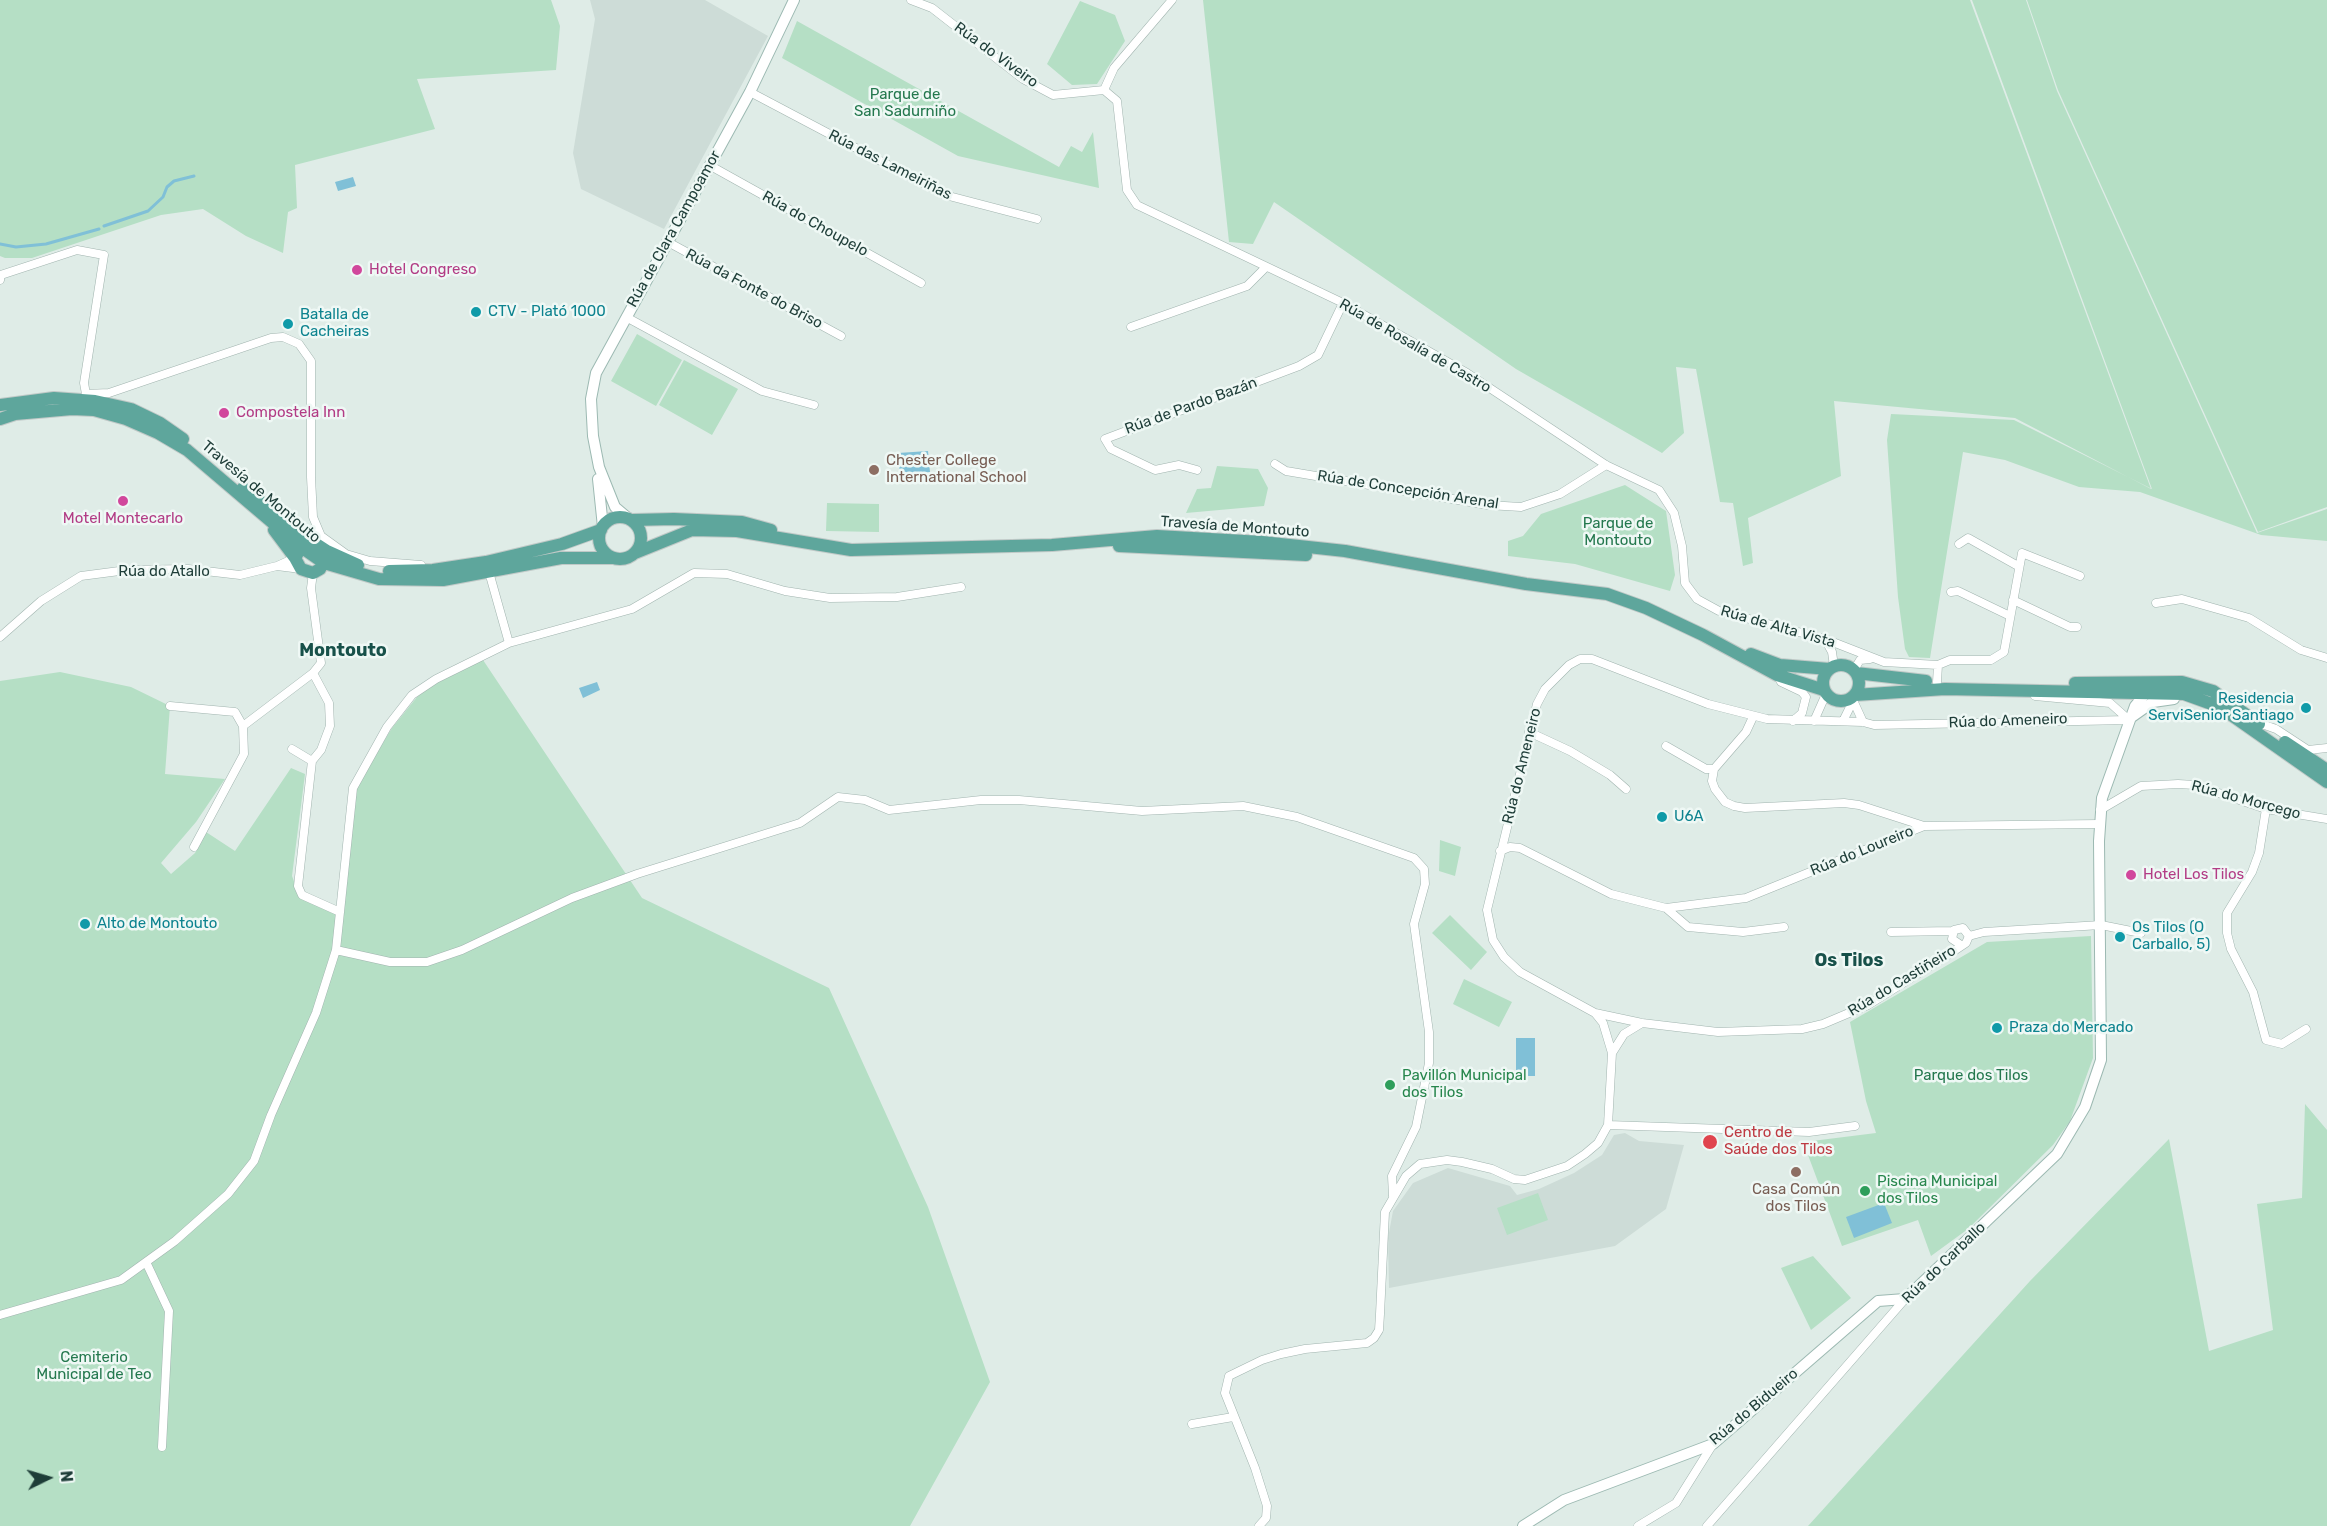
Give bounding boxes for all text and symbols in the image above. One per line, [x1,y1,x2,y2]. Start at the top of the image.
street label: Rúa do Viveiro [950,18,1042,92]
park label: Parque de San Sadurniño [854,86,956,121]
street label: Rúa das Lameiriñas [825,126,955,204]
street label: Rúa de Clara Campoamor [623,148,725,310]
street label: Rúa do Choupelo [759,187,871,261]
street label: Rúa da Fonte do Briso [682,245,826,333]
place label: Hotel Congreso [369,261,477,279]
marker: Hotel Congreso [350,263,364,277]
street label: Rúa de Rosalía de Castro [1336,295,1494,397]
place label: CTV - Plató 1000 [488,303,606,321]
marker: CTV - Plató 1000 [469,305,483,319]
place label: Batalla de Cacheiras [300,306,369,341]
marker: Batalla de Cacheiras [281,317,295,331]
street label: Rúa de Pardo Bazán [1122,374,1260,438]
place label: Compostela Inn [236,404,345,422]
marker: Compostela Inn [217,406,231,420]
street label: Travesía de Montouto [198,437,324,547]
place label: Chester College International School [886,452,1027,487]
marker: Chester College International School [867,463,881,477]
street label: Rúa de Concepción Arenal [1316,467,1500,513]
marker: Motel Montecarlo [116,494,130,508]
place label: Motel Montecarlo [63,510,183,528]
street label: Travesía de Montouto [1160,513,1310,541]
park label: Parque de Montouto [1583,515,1653,550]
street label: Rúa do Atallo [118,563,210,581]
street label: Rúa de Alta Vista [1719,602,1837,652]
district label: Montouto [299,640,387,662]
place label: Residencia ServiSenior Santiago [2148,690,2294,725]
marker: Residencia ServiSenior Santiago [2299,701,2313,715]
street label: Rúa do Ameneiro [1499,706,1545,826]
street label: Rúa do Ameneiro [1948,710,2068,732]
street label: Rúa do Morcego [2189,777,2303,823]
place label: U6A [1674,808,1704,826]
marker: U6A [1655,810,1669,824]
street label: Rúa do Loureiro [1808,822,1916,880]
place label: Hotel Los Tilos [2143,866,2244,884]
marker: Hotel Los Tilos [2124,868,2138,882]
place label: Alto de Montouto [97,915,217,933]
marker: Alto de Montouto [78,917,92,931]
place label: Os Tilos (O Carballo, 5) [2132,919,2210,954]
marker: Os Tilos (O Carballo, 5) [2113,930,2127,944]
street label: Rúa do Castiñeiro [1845,942,1959,1020]
district label: Os Tilos [1814,950,1884,972]
place label: Praza do Mercado [2009,1019,2133,1037]
marker: Praza do Mercado [1990,1021,2004,1035]
place label: Pavillón Municipal dos Tilos [1402,1067,1527,1102]
park label: Parque dos Tilos [1914,1067,2028,1085]
marker: Pavillón Municipal dos Tilos [1383,1078,1397,1092]
place label: Centro de Saúde dos Tilos [1724,1124,1833,1159]
marker: Centro de Saúde dos Tilos [1701,1133,1719,1151]
marker: Casa Común dos Tilos [1789,1165,1803,1179]
place label: Piscina Municipal dos Tilos [1877,1173,1997,1208]
place label: Casa Común dos Tilos [1752,1181,1840,1216]
marker: Piscina Municipal dos Tilos [1858,1184,1872,1198]
street label: Rúa do Carballo [1899,1219,1989,1307]
park label: Cemiterio Municipal de Teo [36,1349,152,1384]
street label: Rúa do Bidueiro [1706,1365,1802,1449]
north arrow [18,1448,78,1508]
text: N [56,1470,76,1483]

